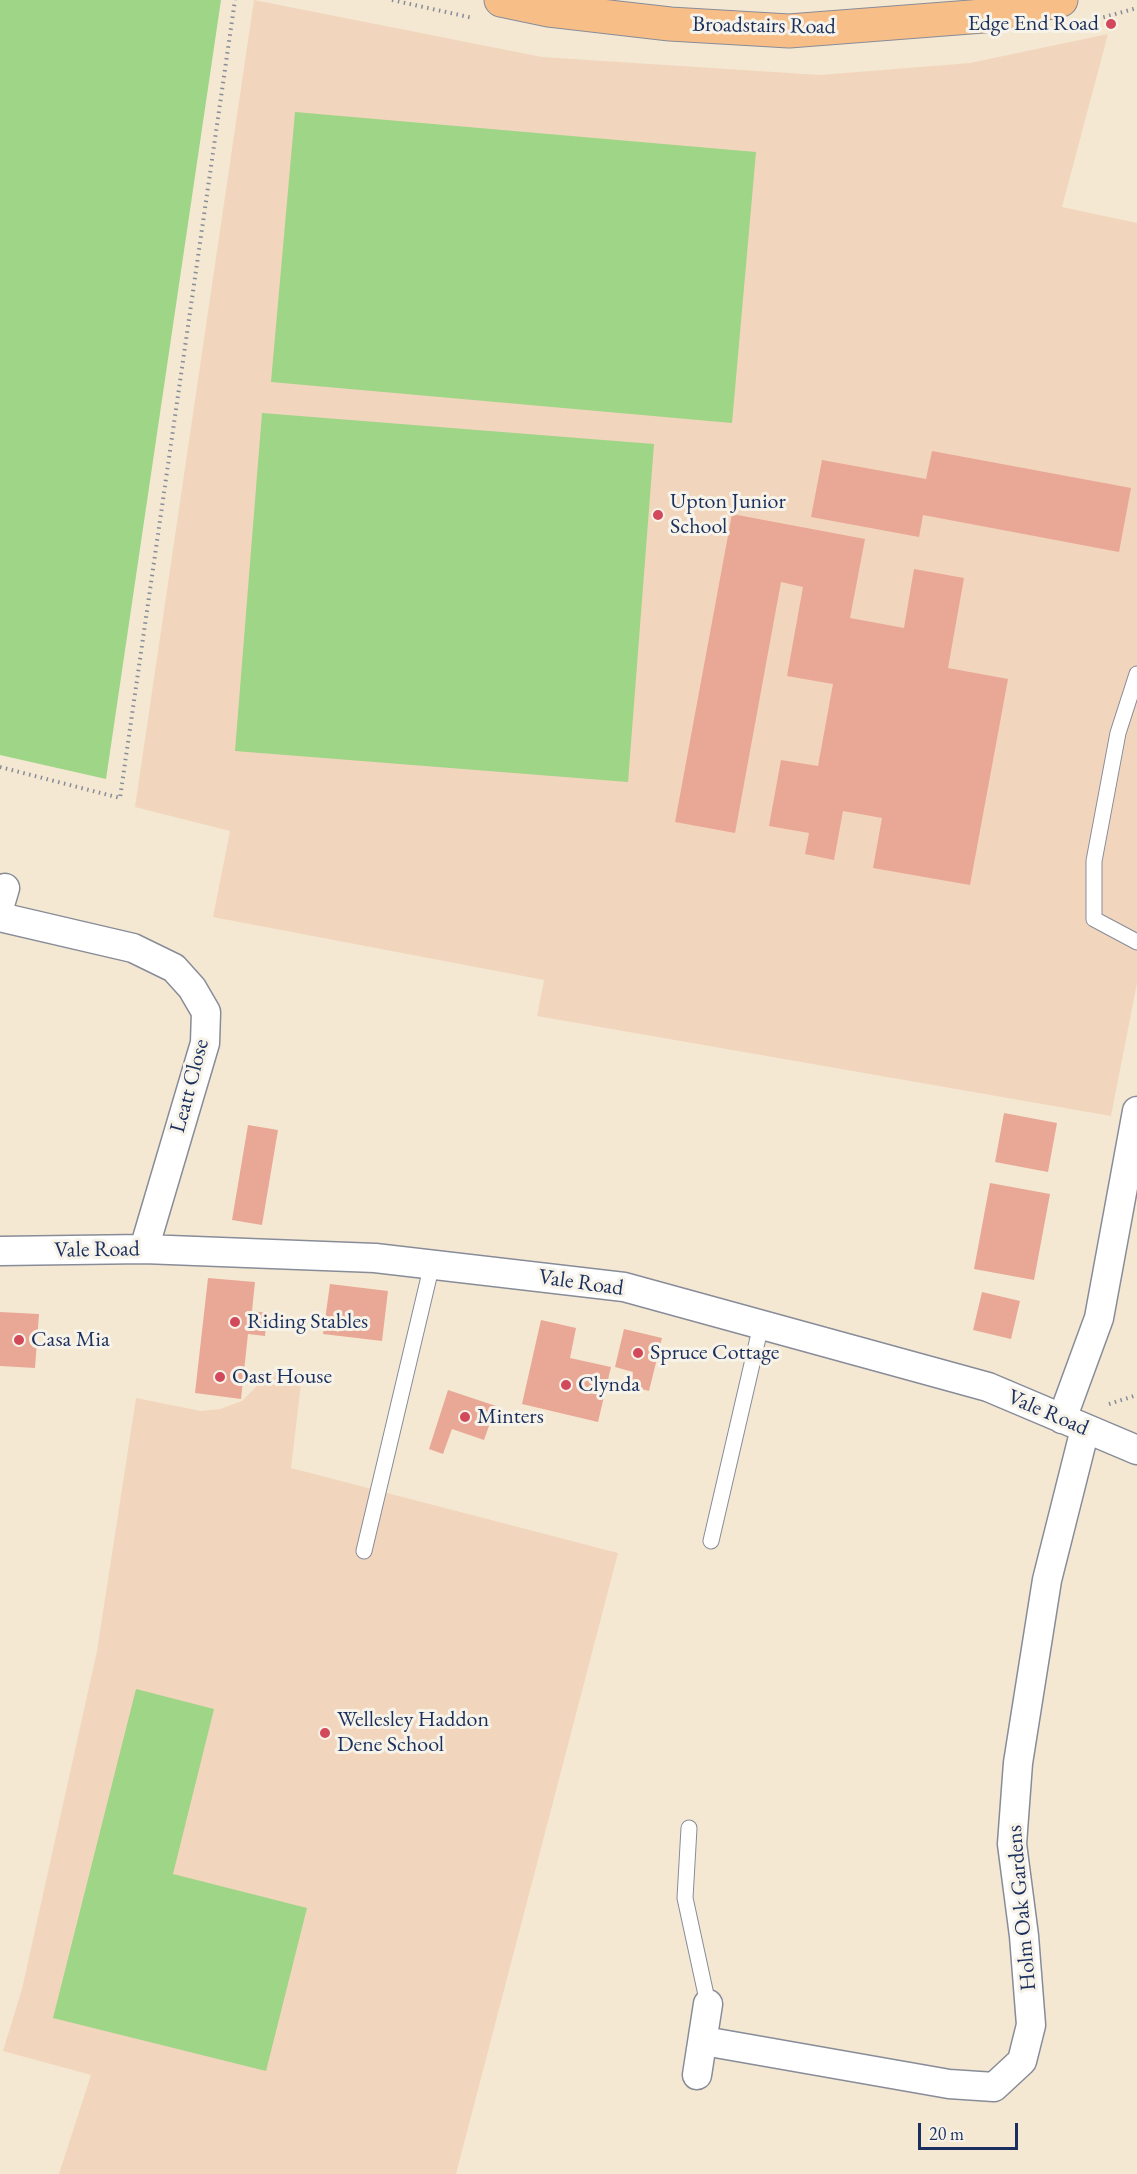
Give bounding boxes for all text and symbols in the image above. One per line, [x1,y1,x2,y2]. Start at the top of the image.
place label: Edge End Road [968,11,1099,37]
street label: Broadstairs Road [692,12,836,40]
marker: Edge End Road [1104,17,1118,31]
place label: Upton Junior School [670,489,786,540]
marker: Upton Junior School [651,508,665,522]
street label: Leatt Close [165,1036,215,1136]
street label: Vale Road [54,1236,140,1264]
street label: Vale Road [537,1264,625,1302]
place label: Riding Stables [247,1309,368,1335]
marker: Riding Stables [228,1315,242,1329]
place label: Casa Mia [31,1327,110,1353]
marker: Casa Mia [12,1333,26,1347]
place label: Spruce Cottage [650,1340,779,1366]
marker: Spruce Cottage [631,1346,645,1360]
place label: Oast House [232,1364,332,1390]
marker: Oast House [213,1370,227,1384]
place label: Clynda [578,1372,640,1398]
marker: Clynda [559,1378,573,1392]
street label: Vale Road [1003,1384,1093,1442]
place label: Minters [477,1404,544,1430]
marker: Minters [458,1410,472,1424]
place label: Wellesley Haddon Dene School [337,1707,489,1759]
marker: Wellesley Haddon Dene School [318,1726,332,1740]
street label: Holm Oak Gardens [1002,1824,1042,1992]
scale bar [921,2111,1022,2149]
text: 20 m [929,2122,964,2145]

